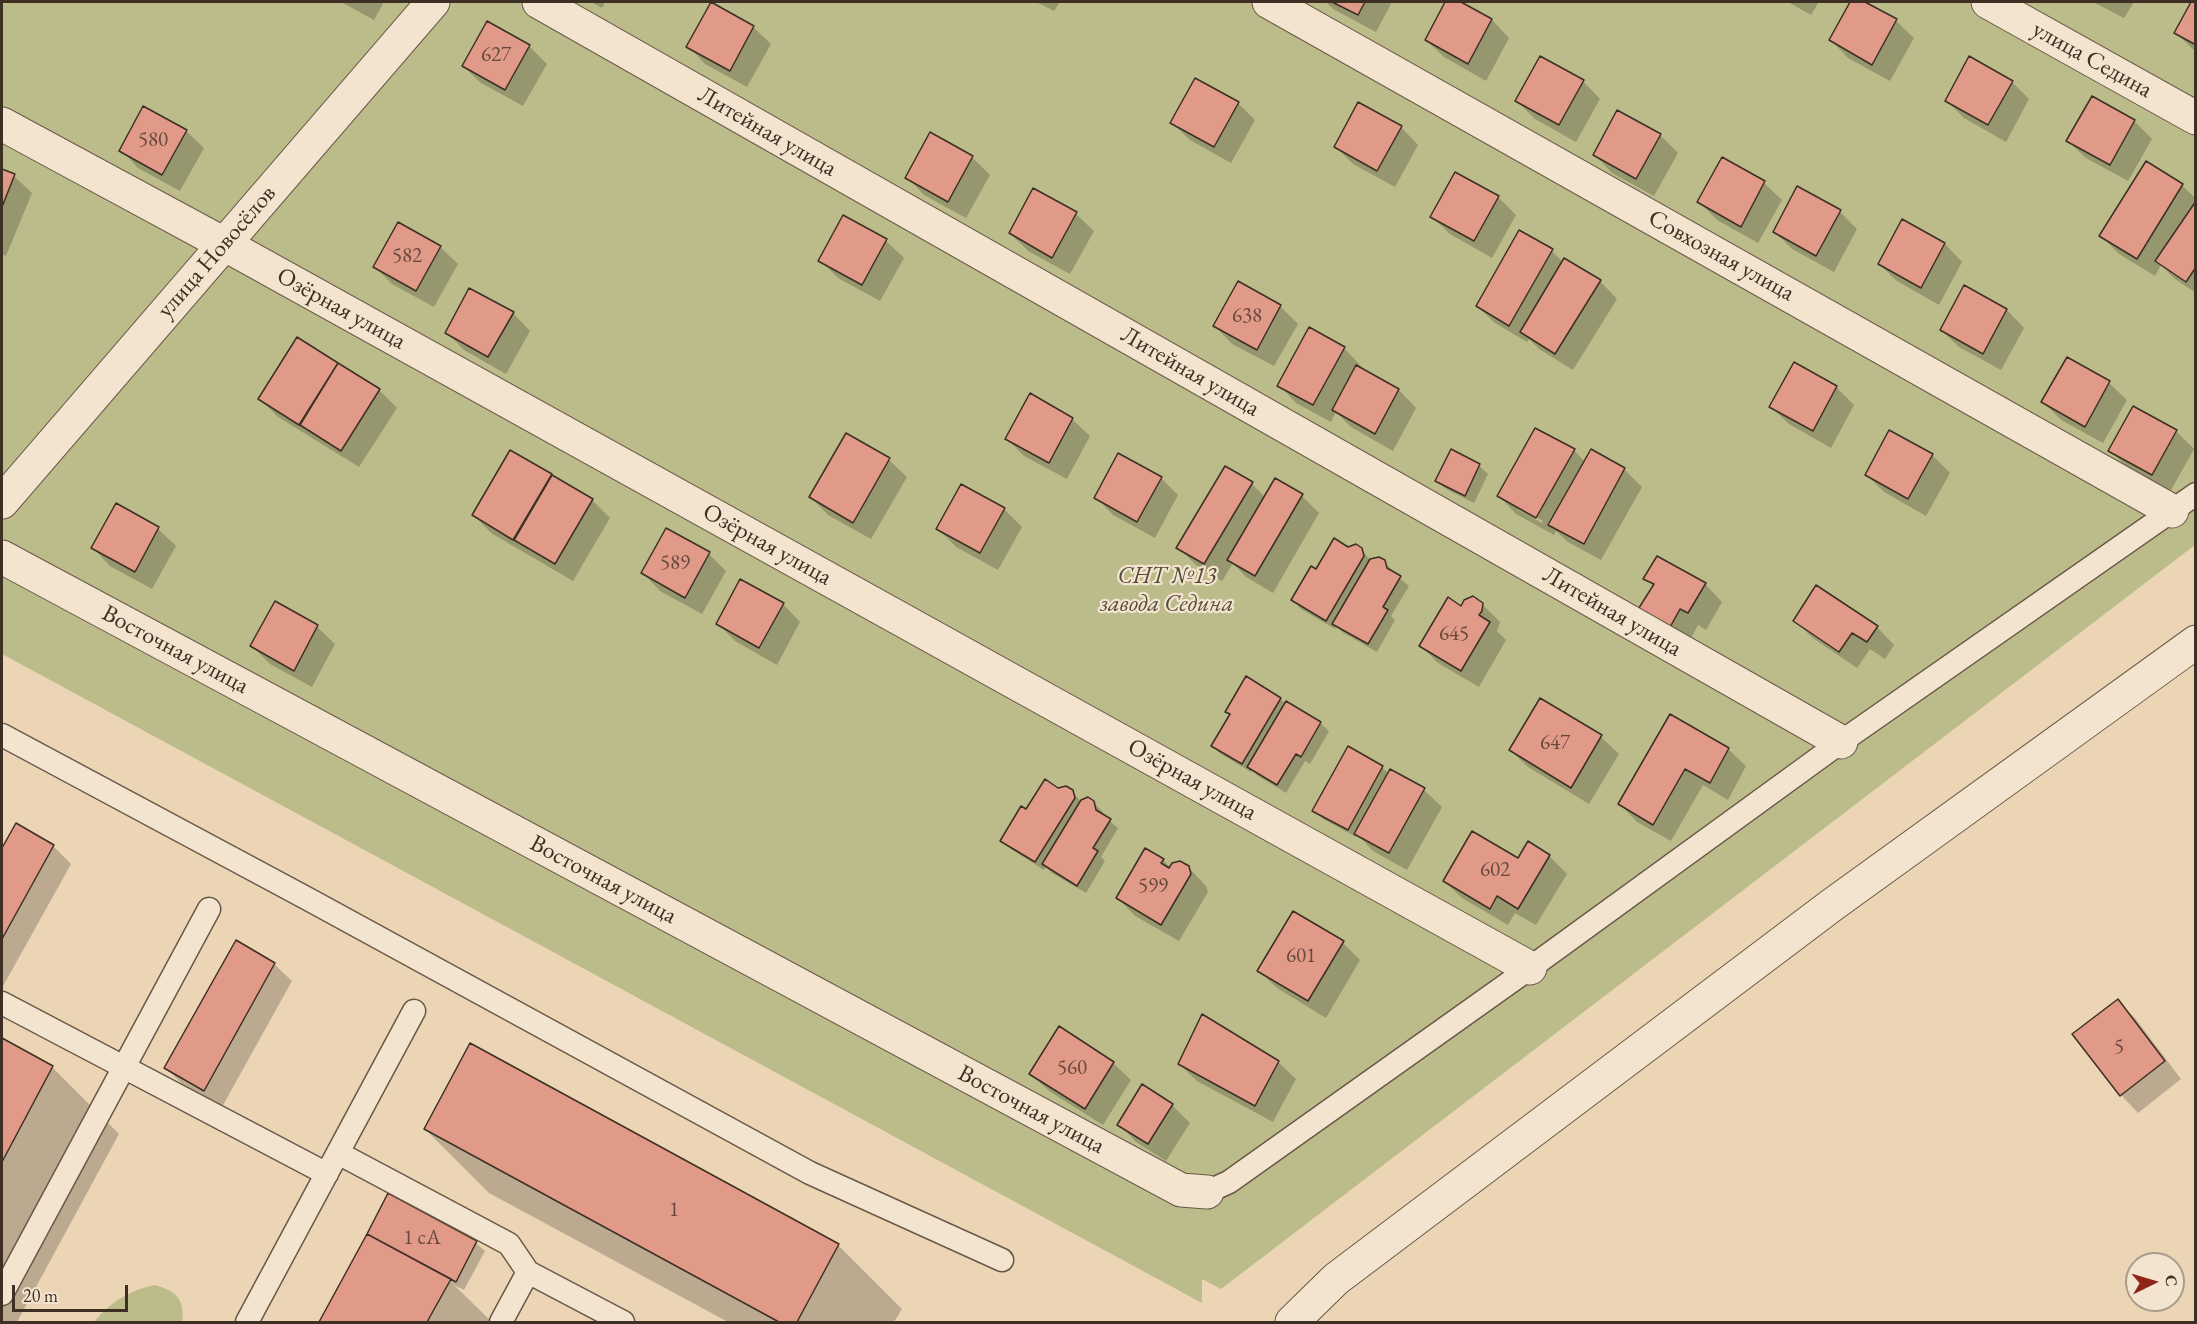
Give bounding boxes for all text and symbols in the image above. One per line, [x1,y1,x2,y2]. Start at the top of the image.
street label: улица Седина [2027,15,2157,105]
house number: 627 [481,42,511,68]
street label: Литейная улица [693,81,841,183]
house number: 580 [138,127,168,153]
street label: улица Новосёлов [152,180,282,324]
street label: Совхозная улица [1643,204,1799,308]
house number: 582 [392,243,422,269]
street label: Озёрная улица [272,262,410,356]
house number: 638 [1232,303,1262,329]
street label: Литейная улица [1116,321,1264,423]
street label: Озёрная улица [698,498,836,592]
house number: 589 [660,550,690,576]
street label: Литейная улица [1538,561,1686,663]
park label: СНТ №13 завода Седина [1100,562,1234,618]
street label: Восточная улица [97,599,253,701]
house number: 645 [1439,621,1469,647]
house number: 647 [1540,730,1570,756]
street label: Озёрная улица [1123,733,1261,827]
street label: Восточная улица [525,829,681,931]
house number: 602 [1480,857,1510,883]
house number: 599 [1138,873,1168,899]
house number: 601 [1286,943,1316,969]
house number: 5 [2114,1034,2124,1060]
house number: 560 [1057,1055,1087,1081]
street label: Восточная улица [953,1059,1109,1161]
house number: 1 [669,1197,679,1223]
house number: 1 сА [403,1225,441,1251]
north arrow [2125,1252,2185,1312]
scale bar [15,1273,130,1311]
text: С [2160,1274,2182,1287]
text: 20 m [23,1284,58,1307]

